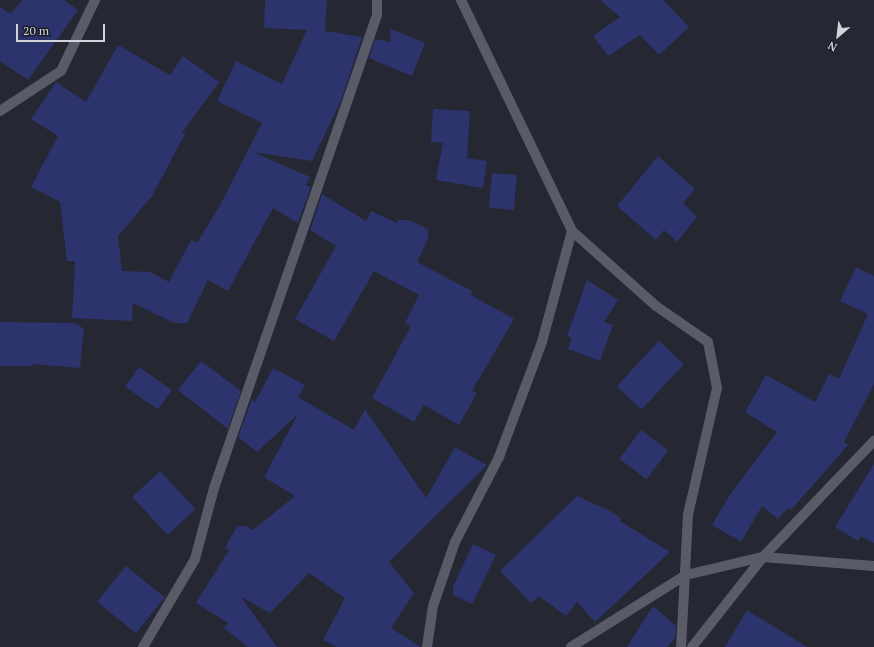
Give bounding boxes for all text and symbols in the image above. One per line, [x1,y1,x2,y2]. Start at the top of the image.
scale bar [18,16,107,42]
north arrow [818,16,858,56]
text: 20 m [23,23,49,38]
text: N [825,38,839,55]

